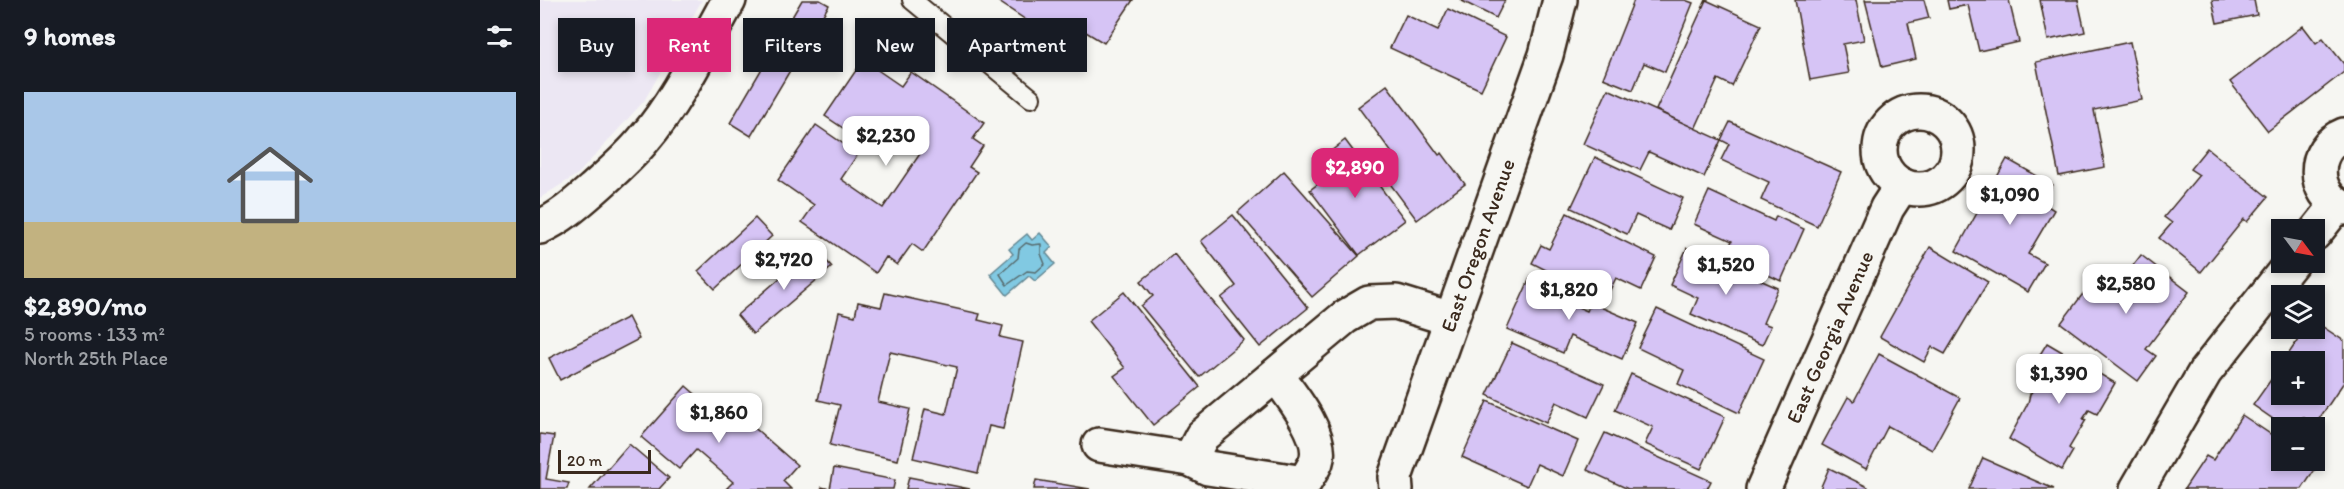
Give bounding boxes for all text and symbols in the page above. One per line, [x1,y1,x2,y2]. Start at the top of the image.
chip: Buy [558,18,635,72]
chip: Rent [647,18,731,72]
chip: Filters [743,18,843,72]
chip: New [855,18,935,72]
chip: Apartment [947,18,1087,72]
text: 9 homes [24,20,116,52]
icon: filters [483,20,516,53]
pin: $2,230 [837,116,935,167]
text: $2,230 [856,123,916,147]
icon: home [216,131,324,239]
pin: $2,890 [1306,148,1404,199]
text: $2,890 [1325,155,1385,179]
street label: East Oregon Avenue [1435,155,1520,335]
pin: $1,090 [1961,175,2059,226]
text: $1,090 [1980,182,2040,206]
north arrow [2271,219,2325,273]
map controls [2271,219,2325,471]
pin: $2,720 [735,240,833,291]
pin: $1,520 [1677,245,1775,296]
text: $2,720 [755,247,813,271]
street label: East Georgia Avenue [1781,247,1879,427]
text: $1,520 [1697,252,1755,276]
pin: $2,580 [2077,264,2175,315]
pin: $1,820 [1520,270,1618,321]
text: $2,580 [2096,271,2156,295]
text: $1,820 [1540,277,1598,301]
button: layers [2271,285,2325,339]
text: $2,890/mo [24,290,147,322]
text: 5 rooms · 133 m² [24,322,165,346]
text: North 25th Place [24,346,168,370]
button: + [2271,351,2325,405]
pin: $1,390 [2010,354,2108,405]
text: $1,390 [2030,361,2088,385]
pin: $1,860 [670,393,768,444]
text: $1,860 [690,400,748,424]
button: − [2271,417,2325,471]
scale bar [558,447,651,474]
text: 20 m [567,451,602,470]

